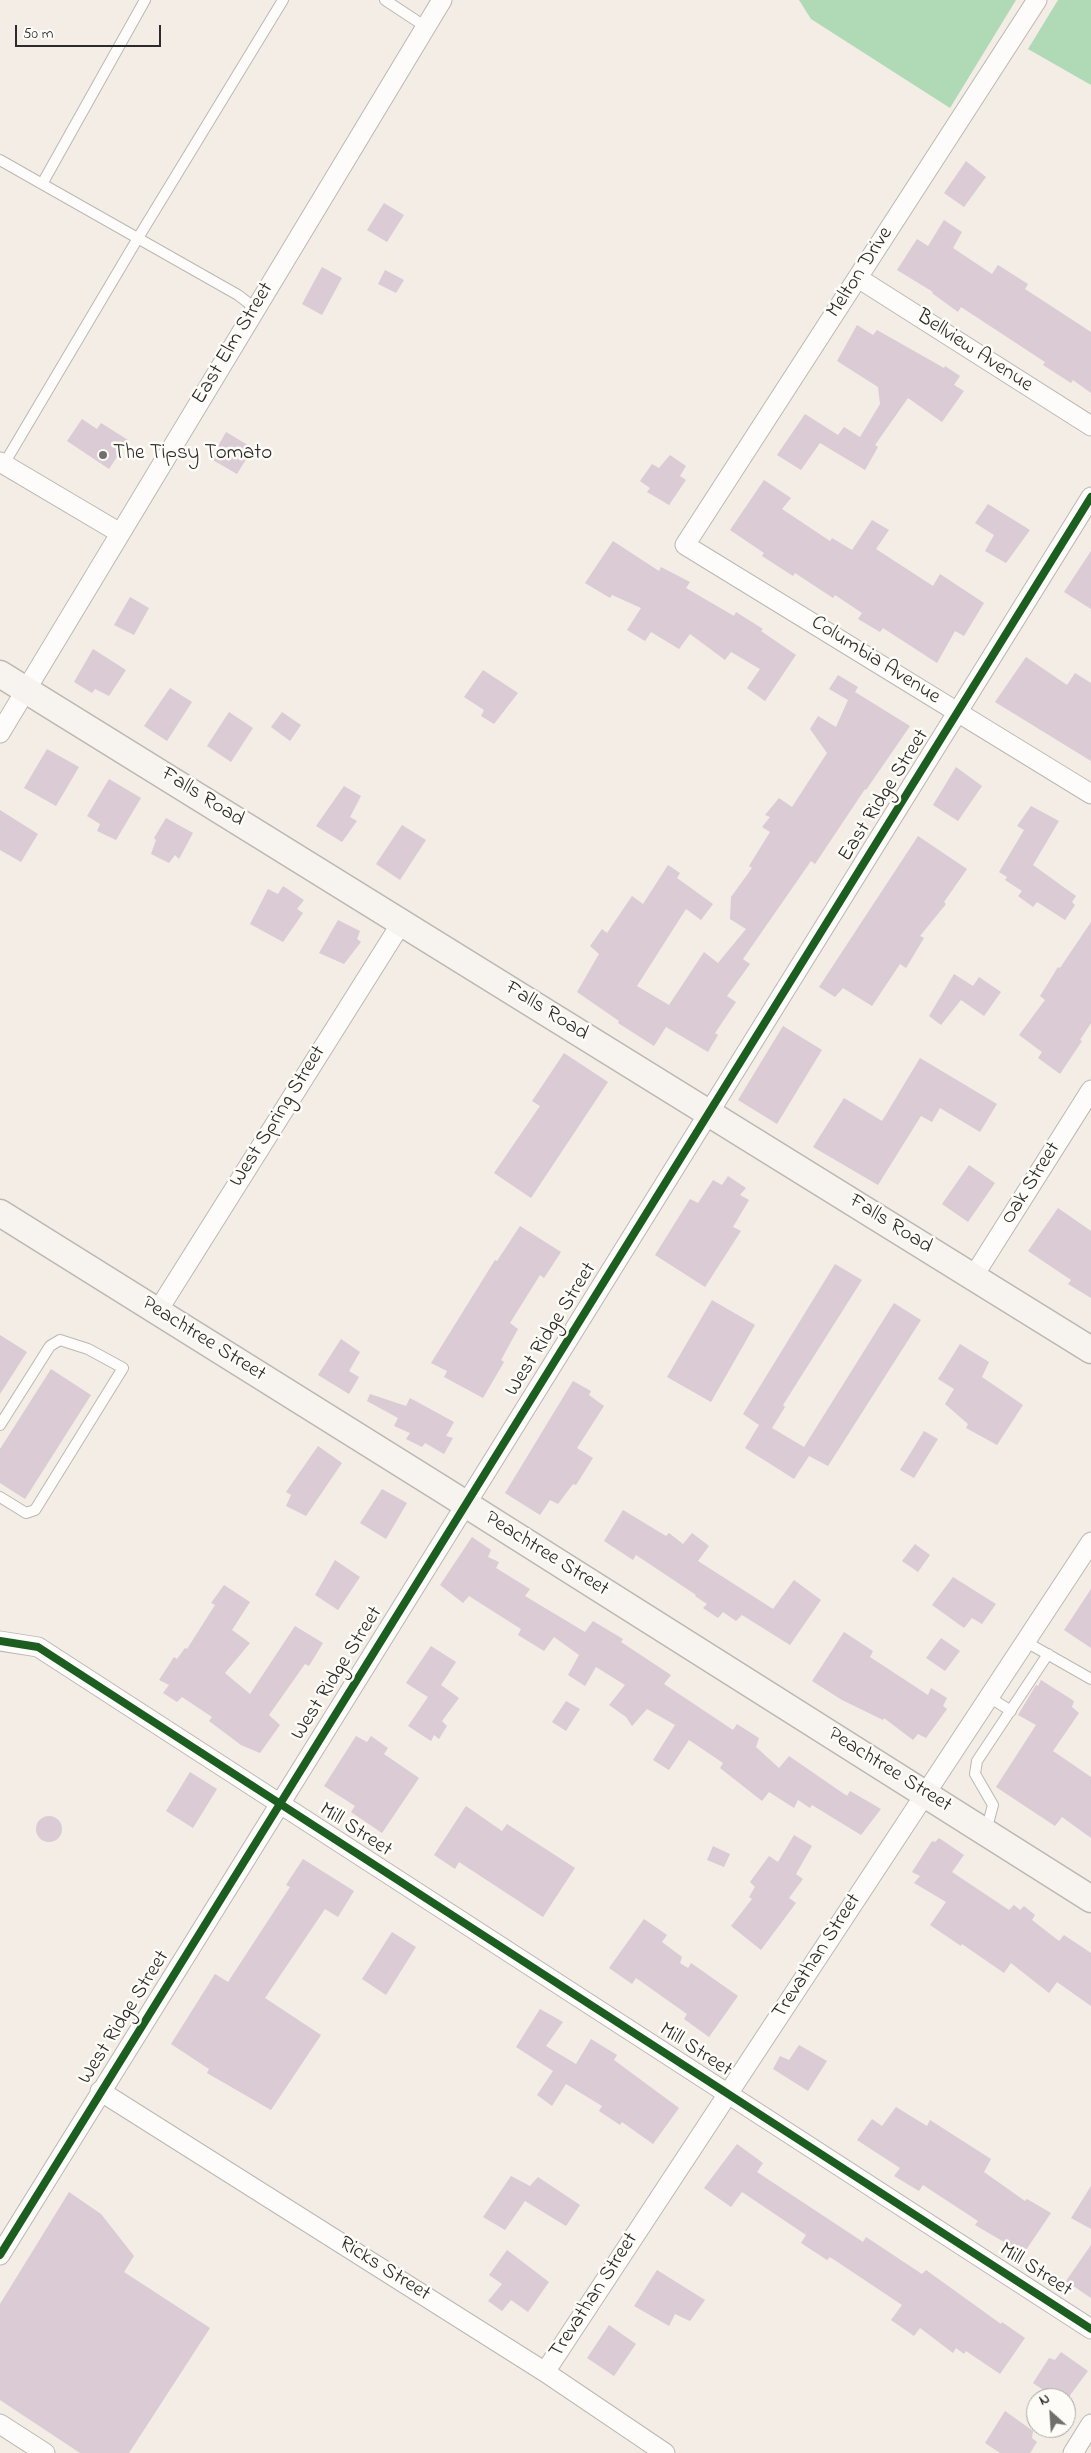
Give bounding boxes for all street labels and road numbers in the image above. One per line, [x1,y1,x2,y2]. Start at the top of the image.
street label: Melton Drive [822,223,900,323]
street label: East Elm Street [188,278,280,410]
street label: Bellview Avenue [911,305,1037,399]
street label: Columbia Avenue [806,611,944,711]
street label: East Ridge Street [834,725,936,867]
street label: Falls Road [156,763,248,833]
street label: Falls Road [500,977,592,1047]
street label: West Spring Street [225,1042,333,1192]
street label: Oak Street [997,1138,1067,1230]
street label: Falls Road [844,1190,936,1260]
street label: West Ridge Street [501,1258,603,1402]
street label: Peachtree Street [136,1292,270,1388]
street label: Peachtree Street [479,1507,613,1603]
street label: West Ridge Street [287,1602,389,1746]
street label: Peachtree Street [822,1723,956,1819]
street label: Mill Street [314,1798,396,1864]
street label: Trevathan Street [768,1890,868,2024]
street label: West Ridge Street [74,1946,176,2090]
street label: Mill Street [654,2018,736,2084]
street label: Trevathan Street [545,2229,645,2363]
street label: Ricks Street [334,2232,434,2308]
street label: Mill Street [994,2238,1076,2304]

